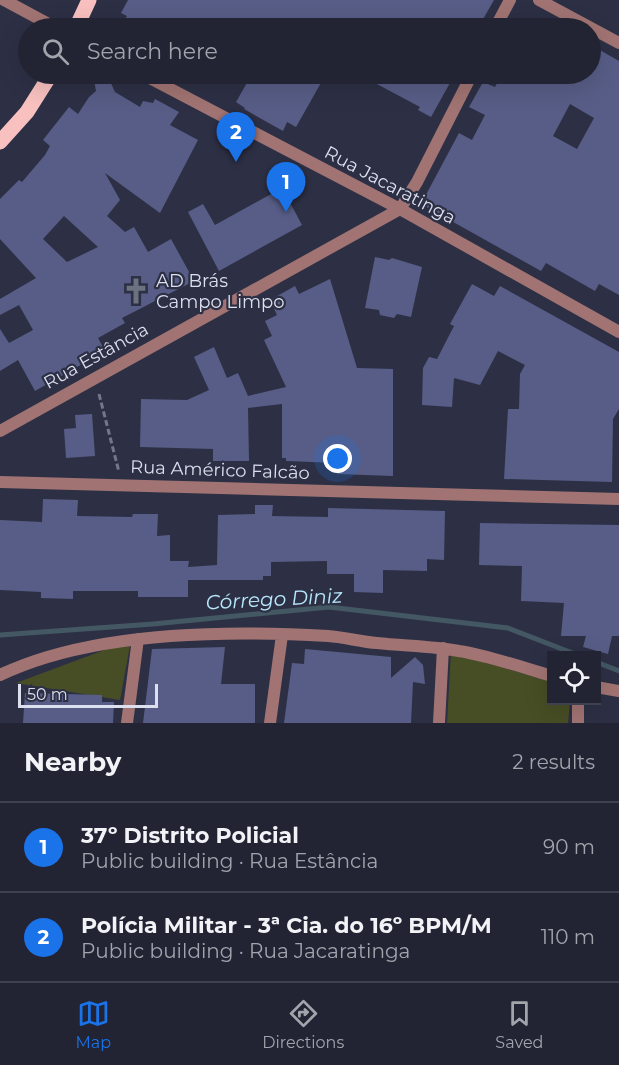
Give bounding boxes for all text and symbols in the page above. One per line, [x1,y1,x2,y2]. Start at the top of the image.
search box [18,18,601,84]
icon: search [39,35,72,68]
text: Search here [87,38,218,65]
pin: 2 [216,112,256,162]
street label: Rua Jacaratinga [321,141,459,229]
pin: 1 [266,162,306,212]
place label: AD Brás Campo Limpo [156,270,285,313]
church icon: AD Brás Campo Limpo [121,276,151,306]
street label: Rua Estância [40,318,152,394]
your location [323,444,352,473]
street label: Rua Américo Falcão [130,456,310,484]
water label: Córrego Diniz [205,583,344,615]
map controls [547,651,601,705]
button: locate [547,651,601,705]
scale bar [18,681,158,708]
text: 50 m [27,685,68,704]
text: Nearby [24,746,121,778]
text: 2 results [512,750,595,774]
text: 37º Distrito Policial [81,822,299,849]
text: 1 [40,835,47,859]
text: 90 m [543,835,595,859]
text: Public building · Rua Estância [81,849,378,873]
text: Polícia Militar - 3ª Cia. do 16º BPM/M [81,912,492,939]
text: 2 [38,925,49,949]
text: 110 m [541,925,595,949]
text: Public building · Rua Jacaratinga [81,939,410,963]
tab: Map [76,997,111,1052]
tab: Directions [262,997,344,1052]
tab: Saved [495,997,543,1052]

